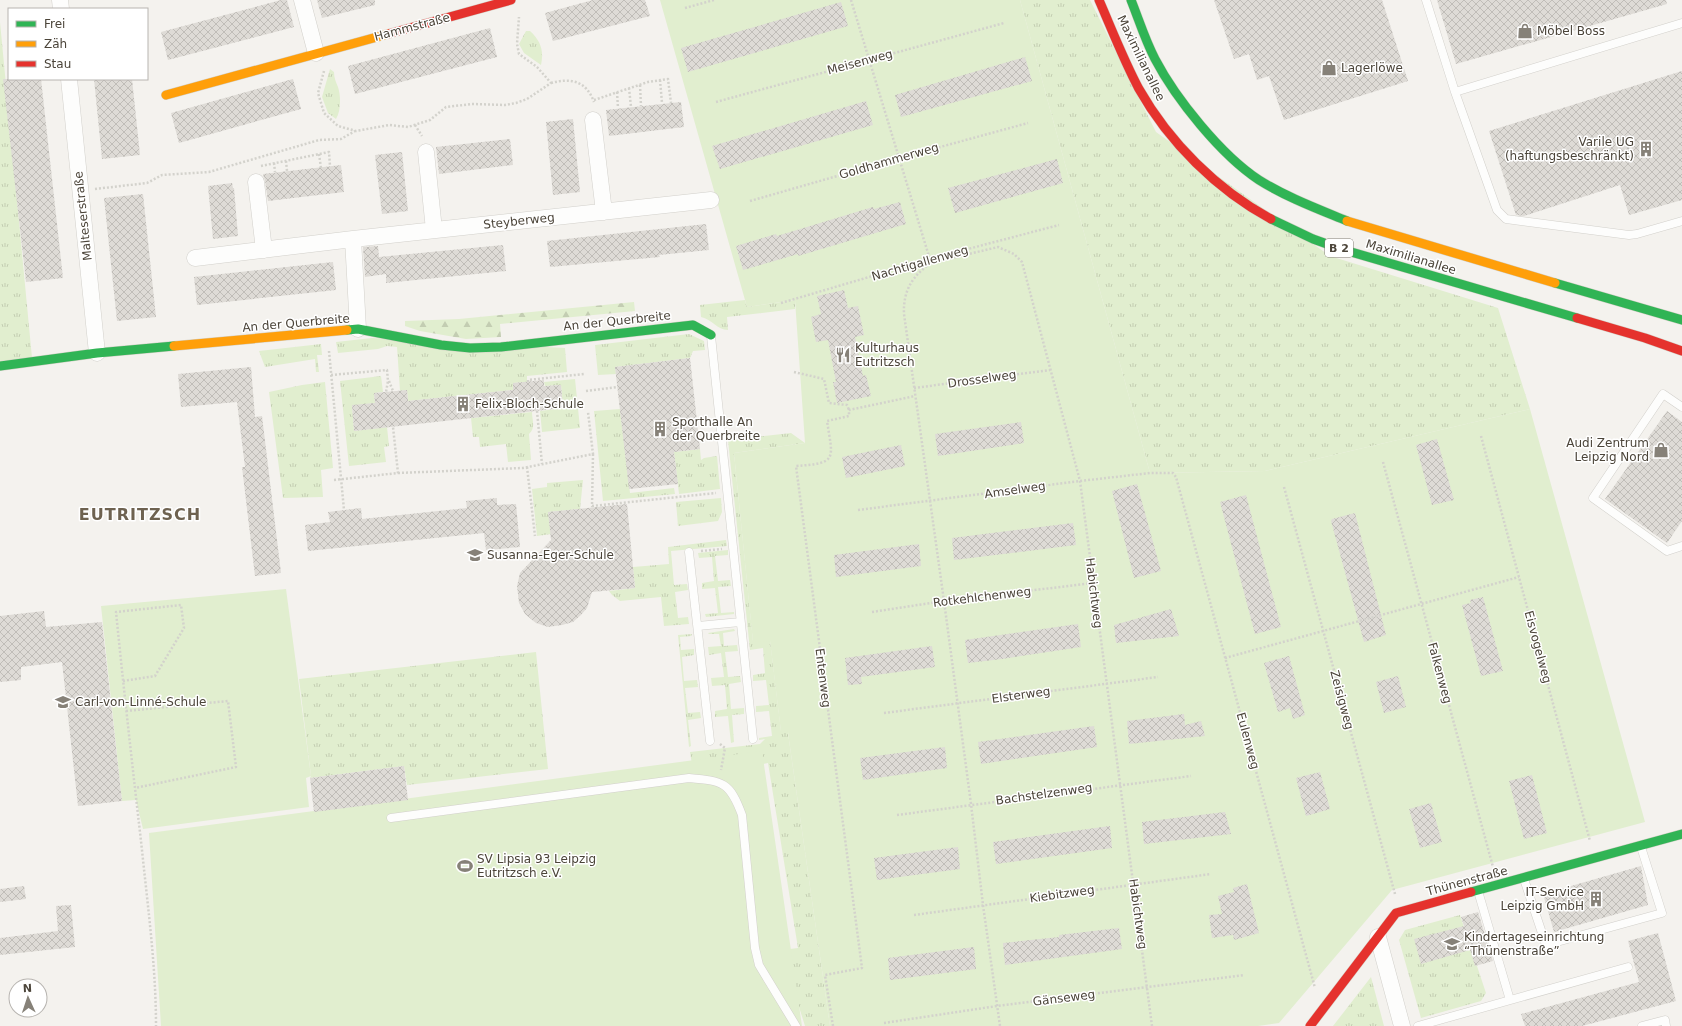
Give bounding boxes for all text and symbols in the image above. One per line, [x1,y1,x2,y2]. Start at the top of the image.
legend [8,8,148,80]
street label: Hammstraße [373,10,451,44]
street label: Maximilianallee [1114,13,1168,103]
text: Frei [44,17,65,31]
shop icon: Möbel Boss [1516,22,1534,40]
place label: Möbel Boss [1537,24,1605,38]
text: Zäh [44,37,67,51]
street label: Meisenweg [826,47,894,77]
text: Stau [44,57,71,71]
shop icon: Lagerlöwe [1320,59,1338,77]
place label: Lagerlöwe [1341,61,1403,75]
place label: Varile UG (haftungsbeschränkt) [1505,135,1634,163]
street label: Goldhammerweg [838,140,940,182]
building icon: Varile UG (haftungsbeschränkt) [1637,140,1655,158]
street label: Malteserstraße [71,171,95,261]
street label: Steyberweg [483,210,555,232]
street label: Maximilianallee [1364,237,1458,277]
road number: B 2 [1325,239,1353,257]
street label: Nachtigallenweg [870,242,970,284]
street label: An der Querbreite [563,308,671,334]
street label: An der Querbreite [242,311,350,335]
place label: Kulturhaus Eutritzsch [855,341,919,369]
restaurant icon: Kulturhaus Eutritzsch [834,346,852,364]
street label: Drosselweg [947,367,1017,391]
building icon: Felix-Bloch-Schule [454,395,472,413]
place label: Felix-Bloch-Schule [475,397,584,411]
place label: Sporthalle An der Querbreite [672,415,760,443]
building icon: Sporthalle An der Querbreite [651,420,669,438]
place label: Audi Zentrum Leipzig Nord [1566,436,1649,464]
shop icon: Audi Zentrum Leipzig Nord [1652,441,1670,459]
street label: Amselweg [983,479,1047,501]
district label: EUTRITZSCH [79,505,201,524]
school or university icon: Susanna-Eger-Schule [466,546,484,564]
place label: Susanna-Eger-Schule [487,548,614,562]
street label: Habichtweg [1083,557,1105,629]
street label: Rotkehlchenweg [932,584,1032,610]
street label: Eisvogelweg [1522,609,1554,685]
street label: Falkenweg [1425,641,1455,705]
street label: Entenweg [812,648,834,708]
street label: Zeisigweg [1327,669,1357,731]
street label: Elsterweg [991,684,1051,706]
school or university icon: Carl-von-Linné-Schule [54,693,72,711]
place label: Carl-von-Linné-Schule [75,695,206,709]
street label: Eulenweg [1234,711,1262,771]
street label: Bachstelzenweg [995,780,1093,808]
place label: SV Lipsia 93 Leipzig Eutritzsch e.V. [477,852,596,880]
sports icon: SV Lipsia 93 Leipzig Eutritzsch e.V. [456,857,474,875]
street label: Thünenstraße [1424,863,1509,899]
street label: Habichtweg [1126,878,1150,950]
street label: Kiebitzweg [1029,883,1095,905]
place label: IT-Service Leipzig GmbH [1500,885,1584,913]
building icon: IT-Service Leipzig GmbH [1587,890,1605,908]
place label: Kindertageseinrichtung “Thünenstraße” [1464,930,1604,958]
school or university icon: Kindertageseinrichtung “Thünenstraße” [1443,935,1461,953]
north arrow [8,978,48,1018]
text: N [23,982,32,995]
street label: Gänseweg [1032,987,1096,1009]

